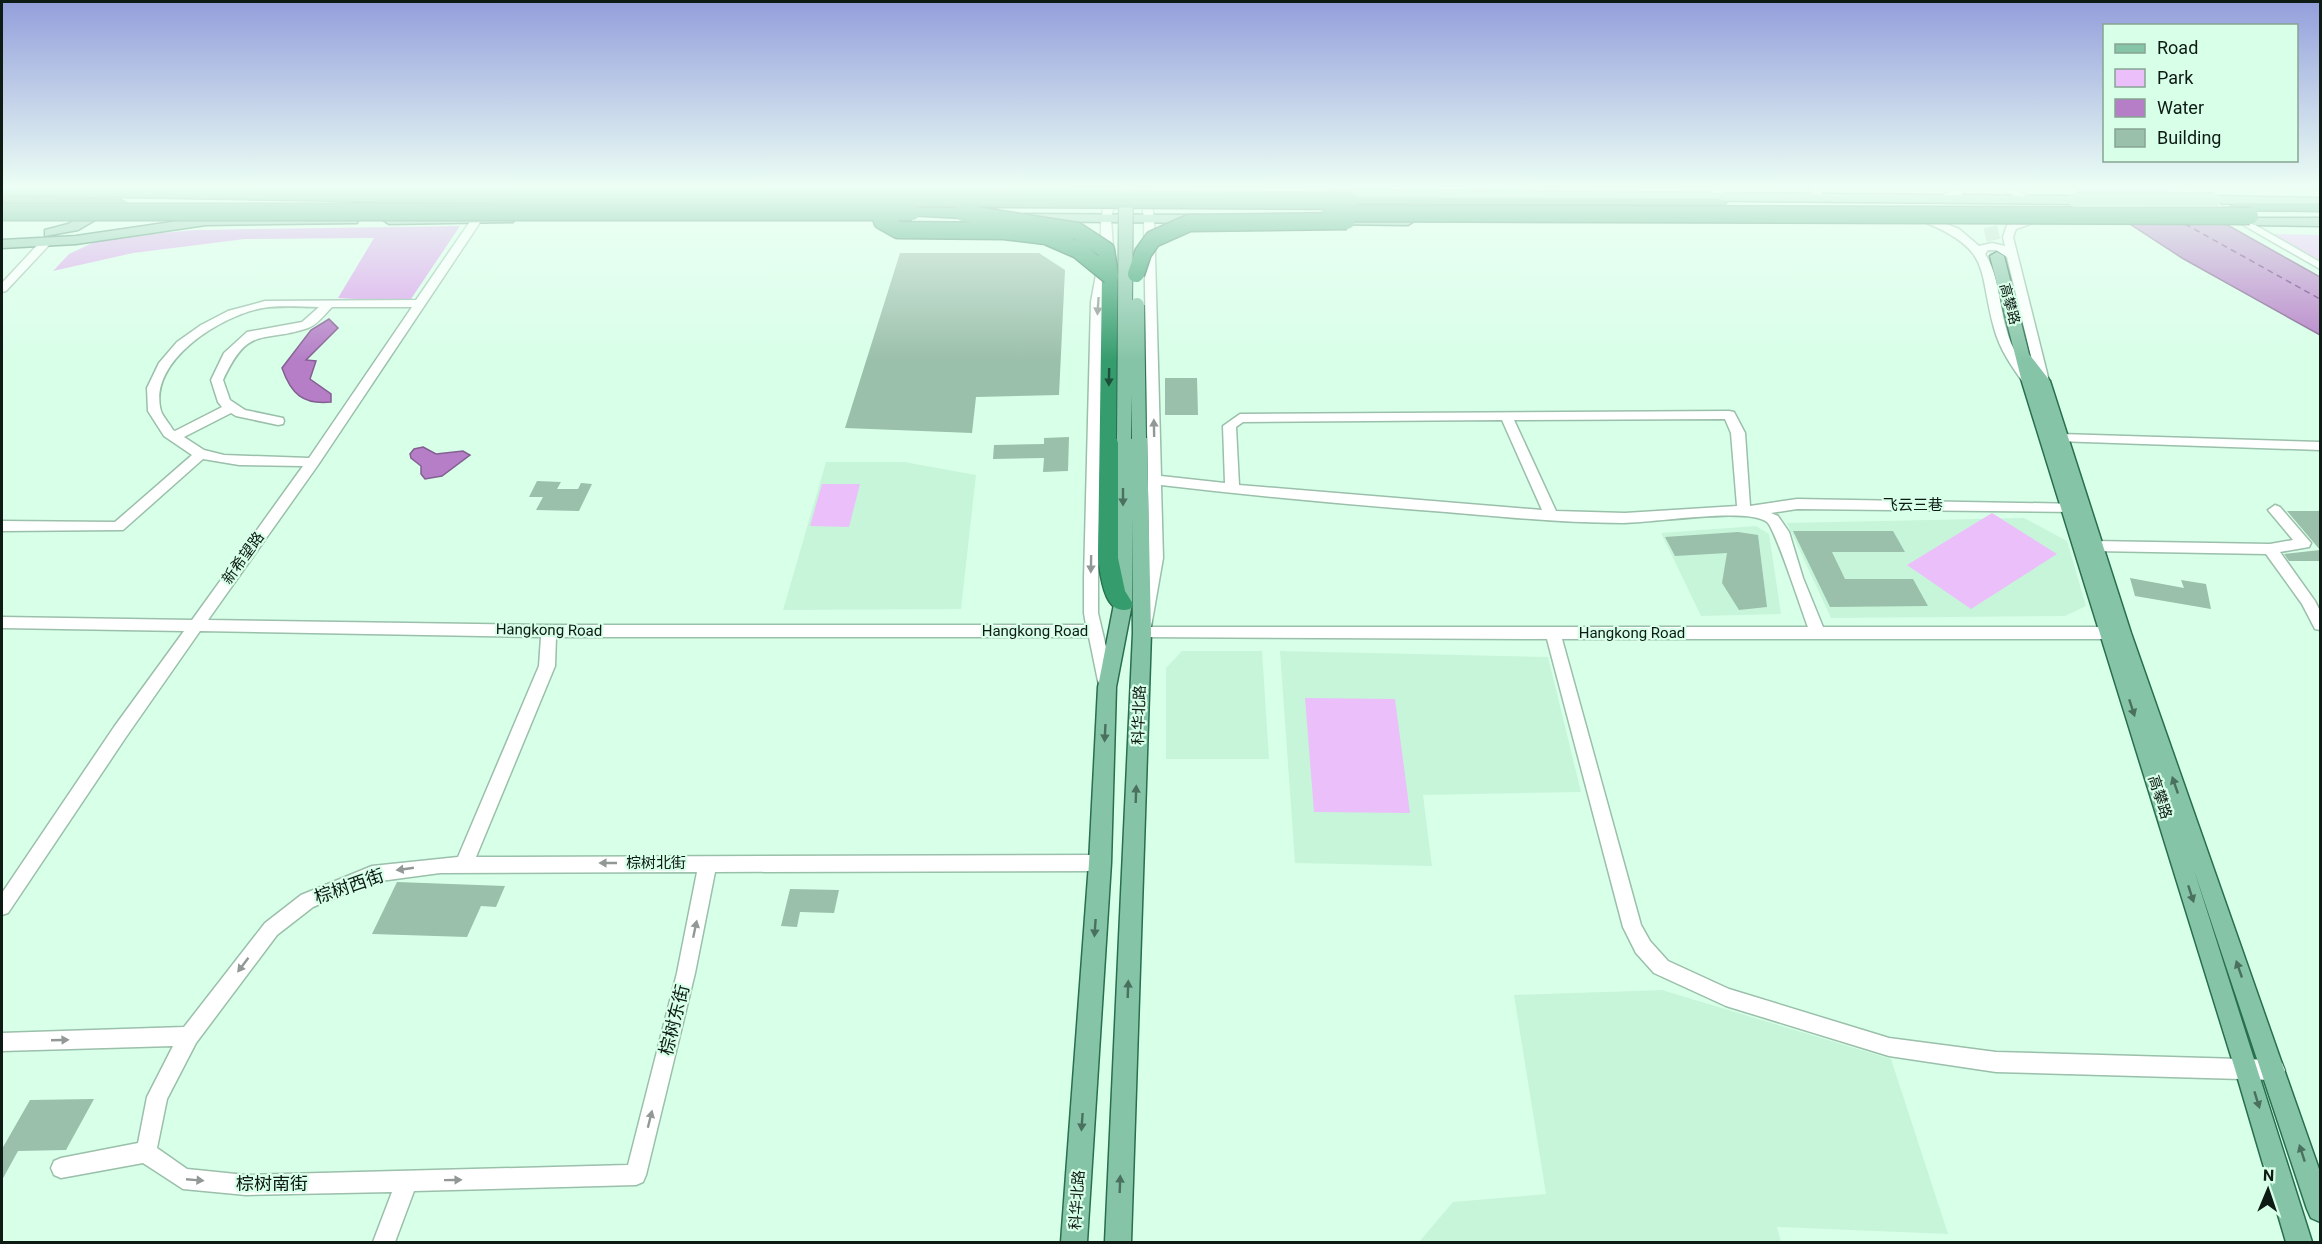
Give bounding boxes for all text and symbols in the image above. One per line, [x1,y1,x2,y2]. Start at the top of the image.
legend [2103,24,2298,162]
text: Road [2157,37,2198,58]
text: Park [2157,67,2194,88]
text: Water [2157,97,2204,118]
text: Building [2157,127,2221,148]
street label: 高攀路 [1997,282,2023,326]
one-way arrow [1093,297,1103,316]
one-way arrow [1104,367,1114,386]
one-way arrow [1149,419,1158,438]
one-way arrow [1118,488,1128,507]
street label: 飞云三巷 [1883,496,1943,514]
street label: 新希望路 [218,528,268,588]
one-way arrow [1086,555,1096,574]
street label: Hangkong Road [496,620,602,640]
street label: Hangkong Road [982,622,1088,640]
street label: Hangkong Road [1579,624,1685,642]
street label: 科华北路 [1129,685,1149,745]
one-way arrow [2128,699,2137,717]
one-way arrow [1101,724,1110,743]
street label: 高攀路 [2144,773,2176,821]
one-way arrow [2169,775,2179,793]
one-way arrow [1131,785,1141,804]
street label: 棕树北街 [626,854,686,872]
one-way arrow [598,858,617,868]
street label: 棕树西街 [312,864,386,908]
one-way arrow [396,865,415,874]
one-way arrow [2187,885,2197,903]
one-way arrow [1091,918,1100,937]
one-way arrow [691,919,700,938]
one-way arrow [238,957,250,972]
one-way arrow [2234,959,2244,977]
one-way arrow [1124,980,1133,999]
street label: 棕树东街 [655,983,693,1057]
one-way arrow [50,1035,69,1045]
one-way arrow [2253,1091,2262,1109]
one-way arrow [645,1109,655,1128]
one-way arrow [1078,1113,1087,1132]
one-way arrow [2297,1144,2307,1162]
north arrow [2238,1160,2298,1220]
text: N [2263,1166,2274,1185]
street label: 科华北路 [1066,1169,1088,1231]
street label: 棕树南街 [236,1173,308,1194]
one-way arrow [186,1175,205,1185]
one-way arrow [444,1175,463,1185]
one-way arrow [1116,1175,1125,1194]

